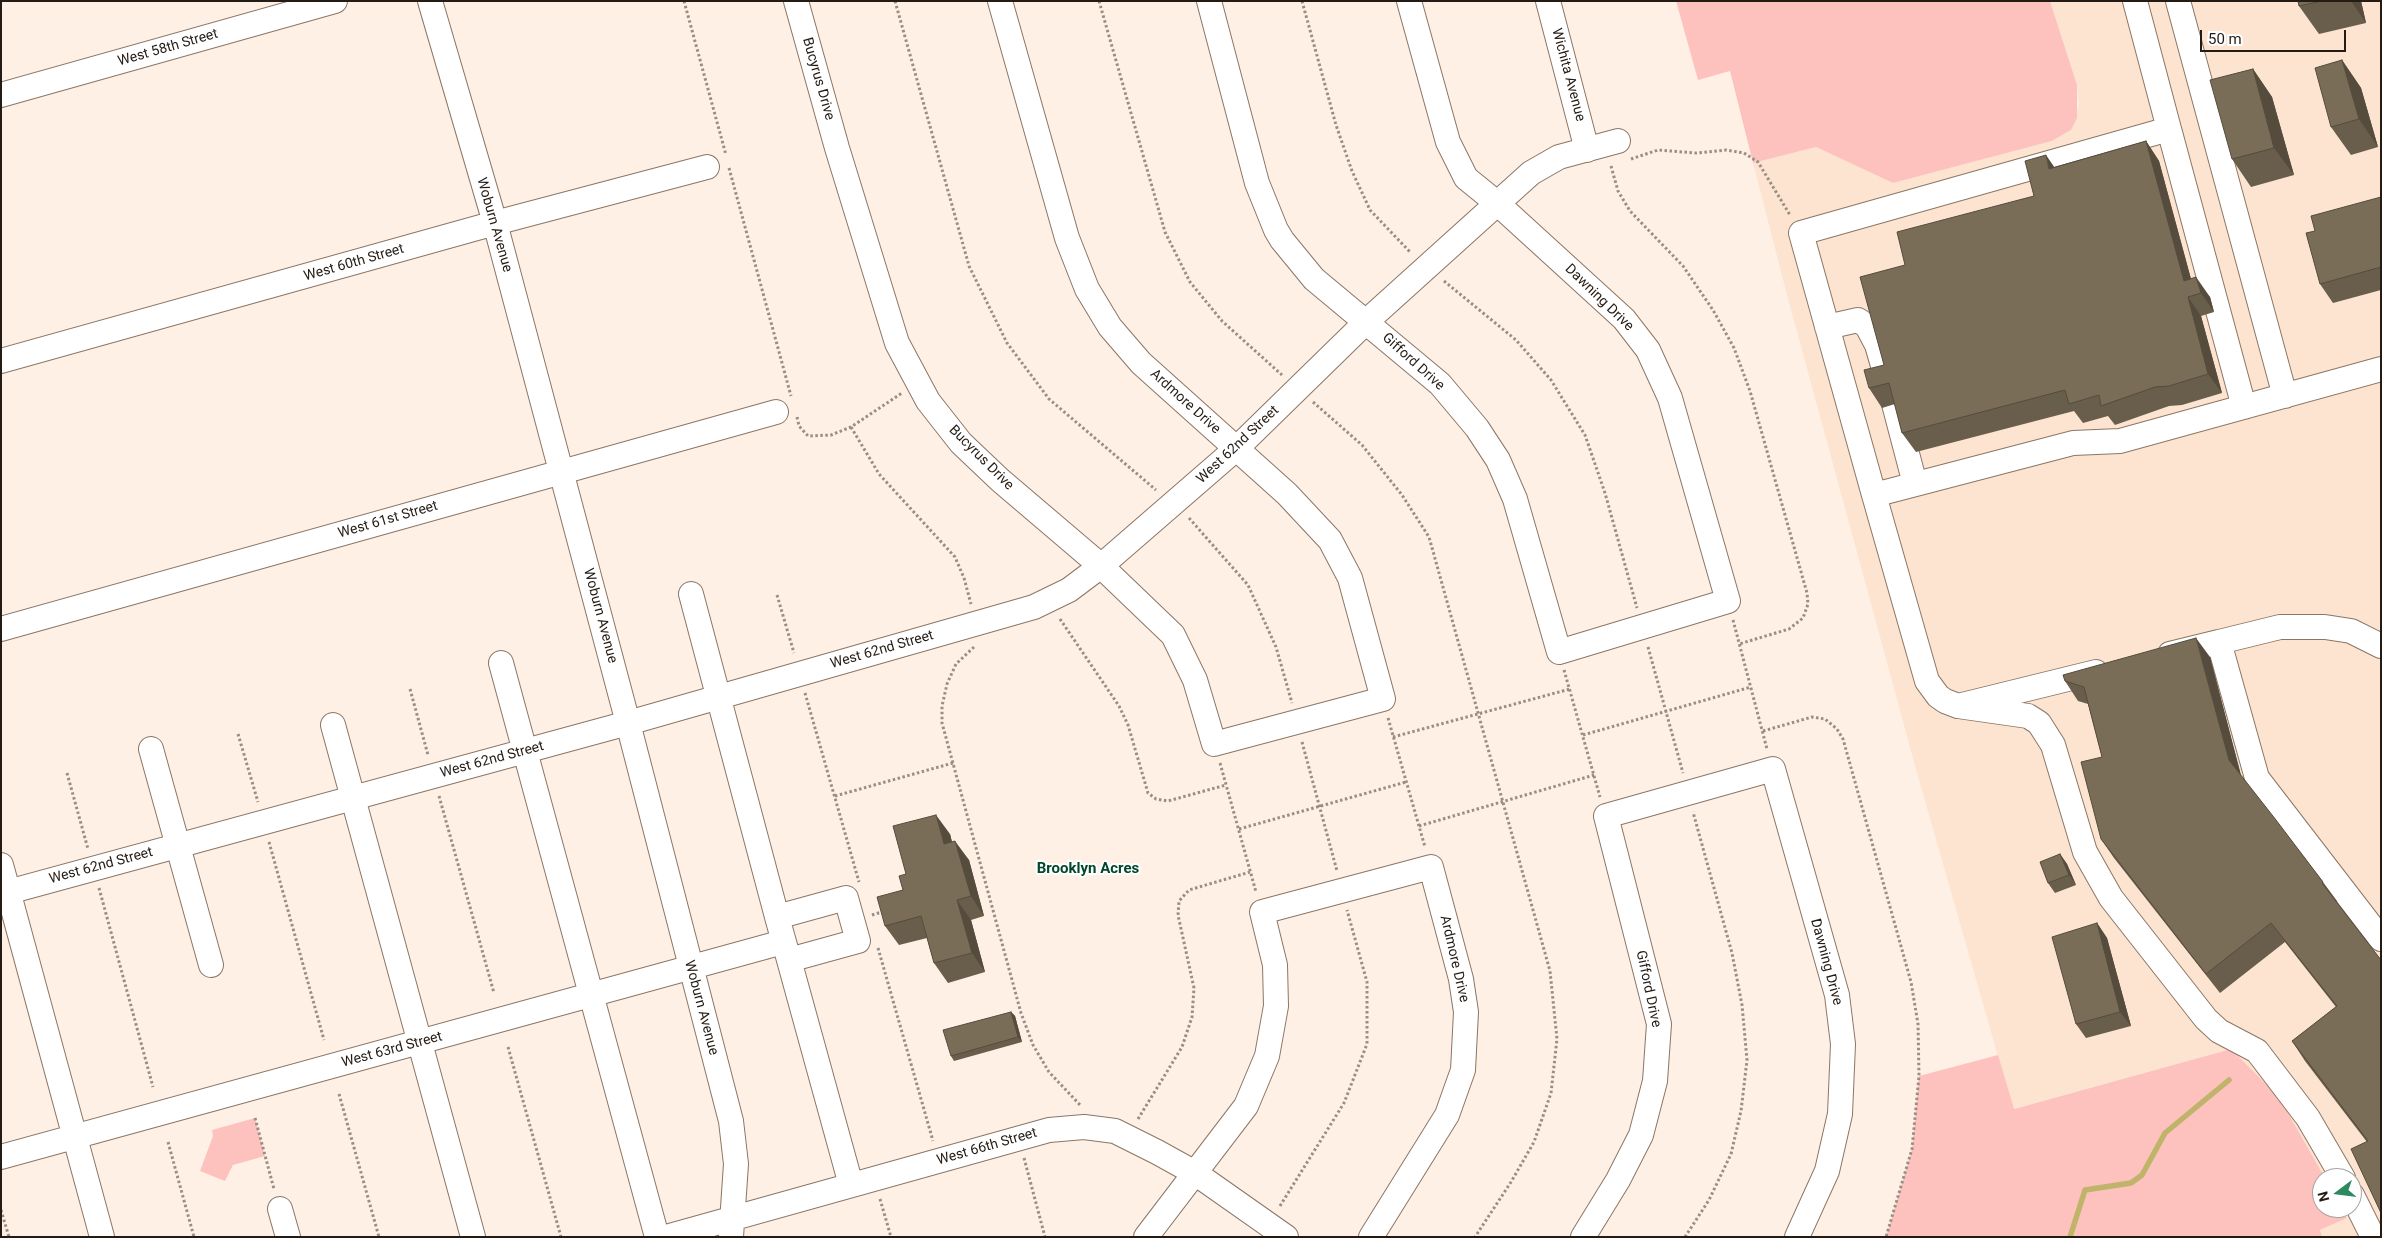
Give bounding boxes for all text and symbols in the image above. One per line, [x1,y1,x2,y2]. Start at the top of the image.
scale bar [2202,20,2348,52]
street label: West 58th Street [116,26,220,70]
street label: Wichita Avenue [1547,27,1589,123]
text: 50 m [2208,30,2242,48]
street label: Bucyrus Drive [798,36,838,122]
street label: Woburn Avenue [472,176,516,274]
street label: West 60th Street [302,241,406,285]
street label: Dawning Drive [1561,261,1637,335]
street label: Gifford Drive [1378,330,1448,394]
street label: Ardmore Drive [1146,366,1224,438]
street label: West 62nd Street [1193,402,1283,488]
street label: Bucyrus Drive [945,422,1017,494]
street label: West 61st Street [336,498,440,542]
street label: Woburn Avenue [579,567,621,665]
street label: West 62nd Street [828,627,936,673]
street label: West 62nd Street [438,738,546,782]
street label: West 62nd Street [47,844,155,888]
district label: Brooklyn Acres [1037,860,1139,878]
street label: Ardmore Drive [1436,914,1472,1004]
street label: Dawning Drive [1806,917,1846,1007]
street label: Gifford Drive [1632,949,1664,1029]
street label: Woburn Avenue [680,959,722,1057]
street label: West 63rd Street [340,1028,444,1072]
street label: West 66th Street [935,1125,1039,1169]
north arrow [2312,1168,2362,1218]
text: N [2314,1190,2332,1203]

